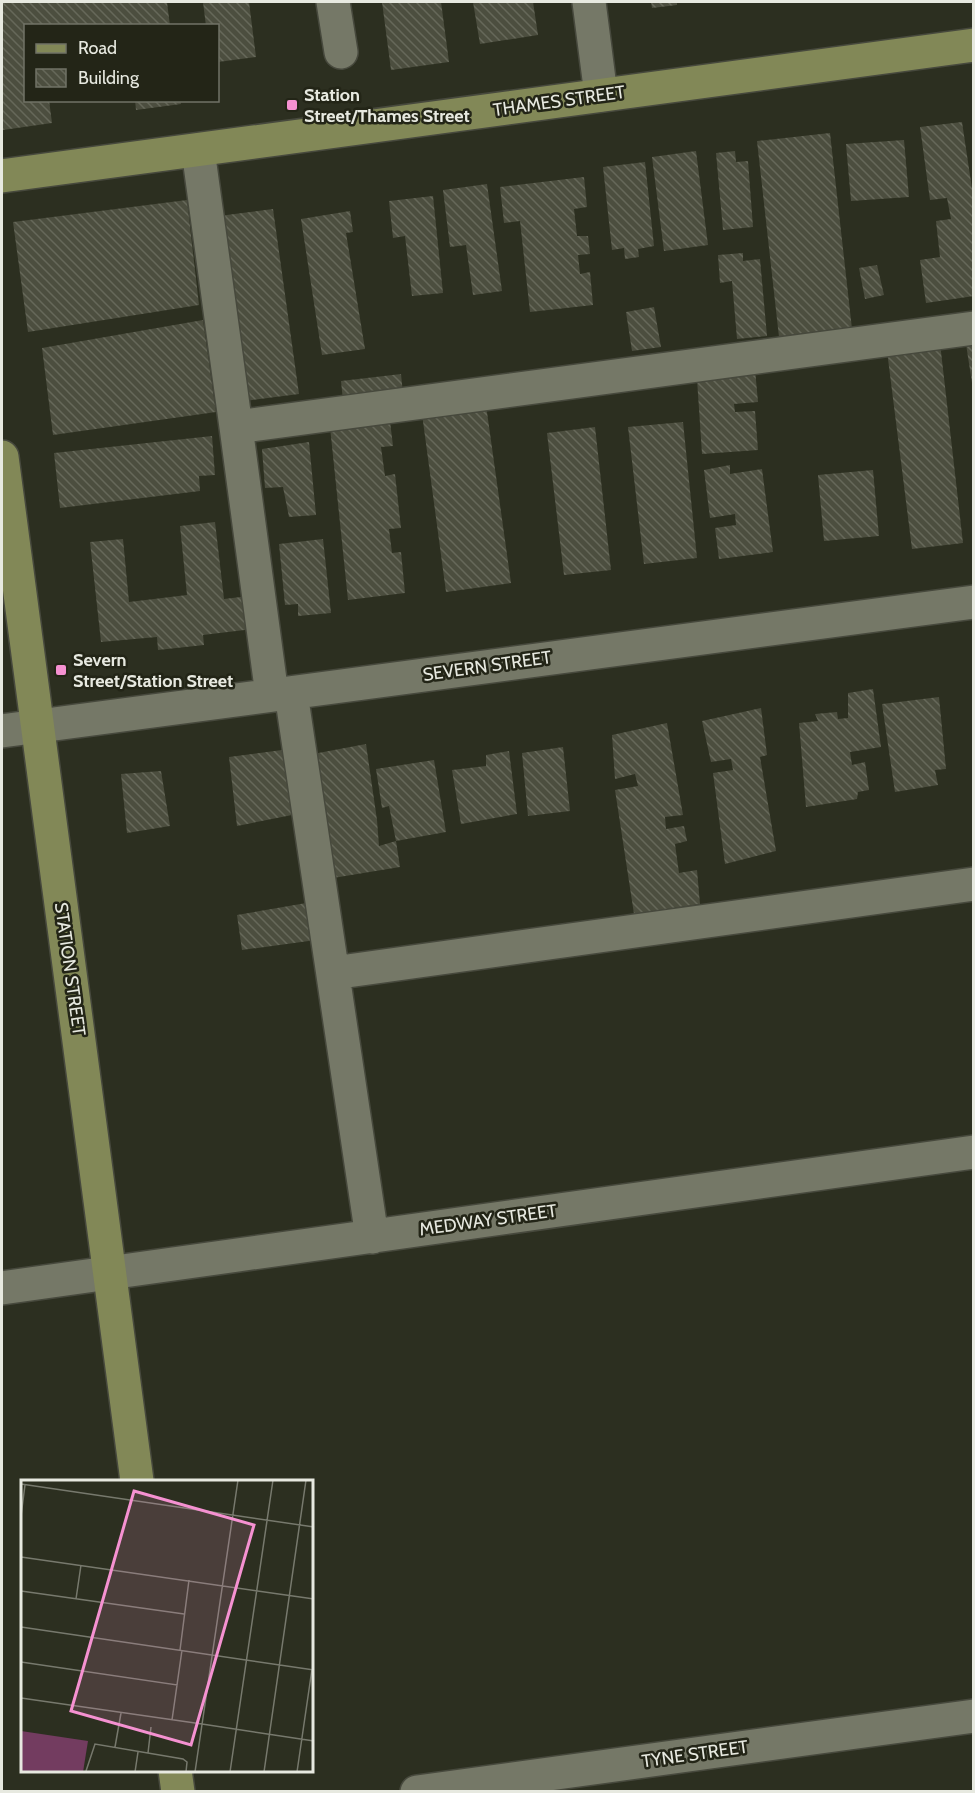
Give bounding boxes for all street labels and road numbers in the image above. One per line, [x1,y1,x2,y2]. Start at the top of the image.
street label: THAMES STREET [492,81,627,121]
street label: SEVERN STREET [421,646,553,686]
street label: STATION STREET [50,901,90,1038]
street label: MEDWAY STREET [418,1199,559,1241]
street label: TYNE STREET [640,1736,750,1772]

